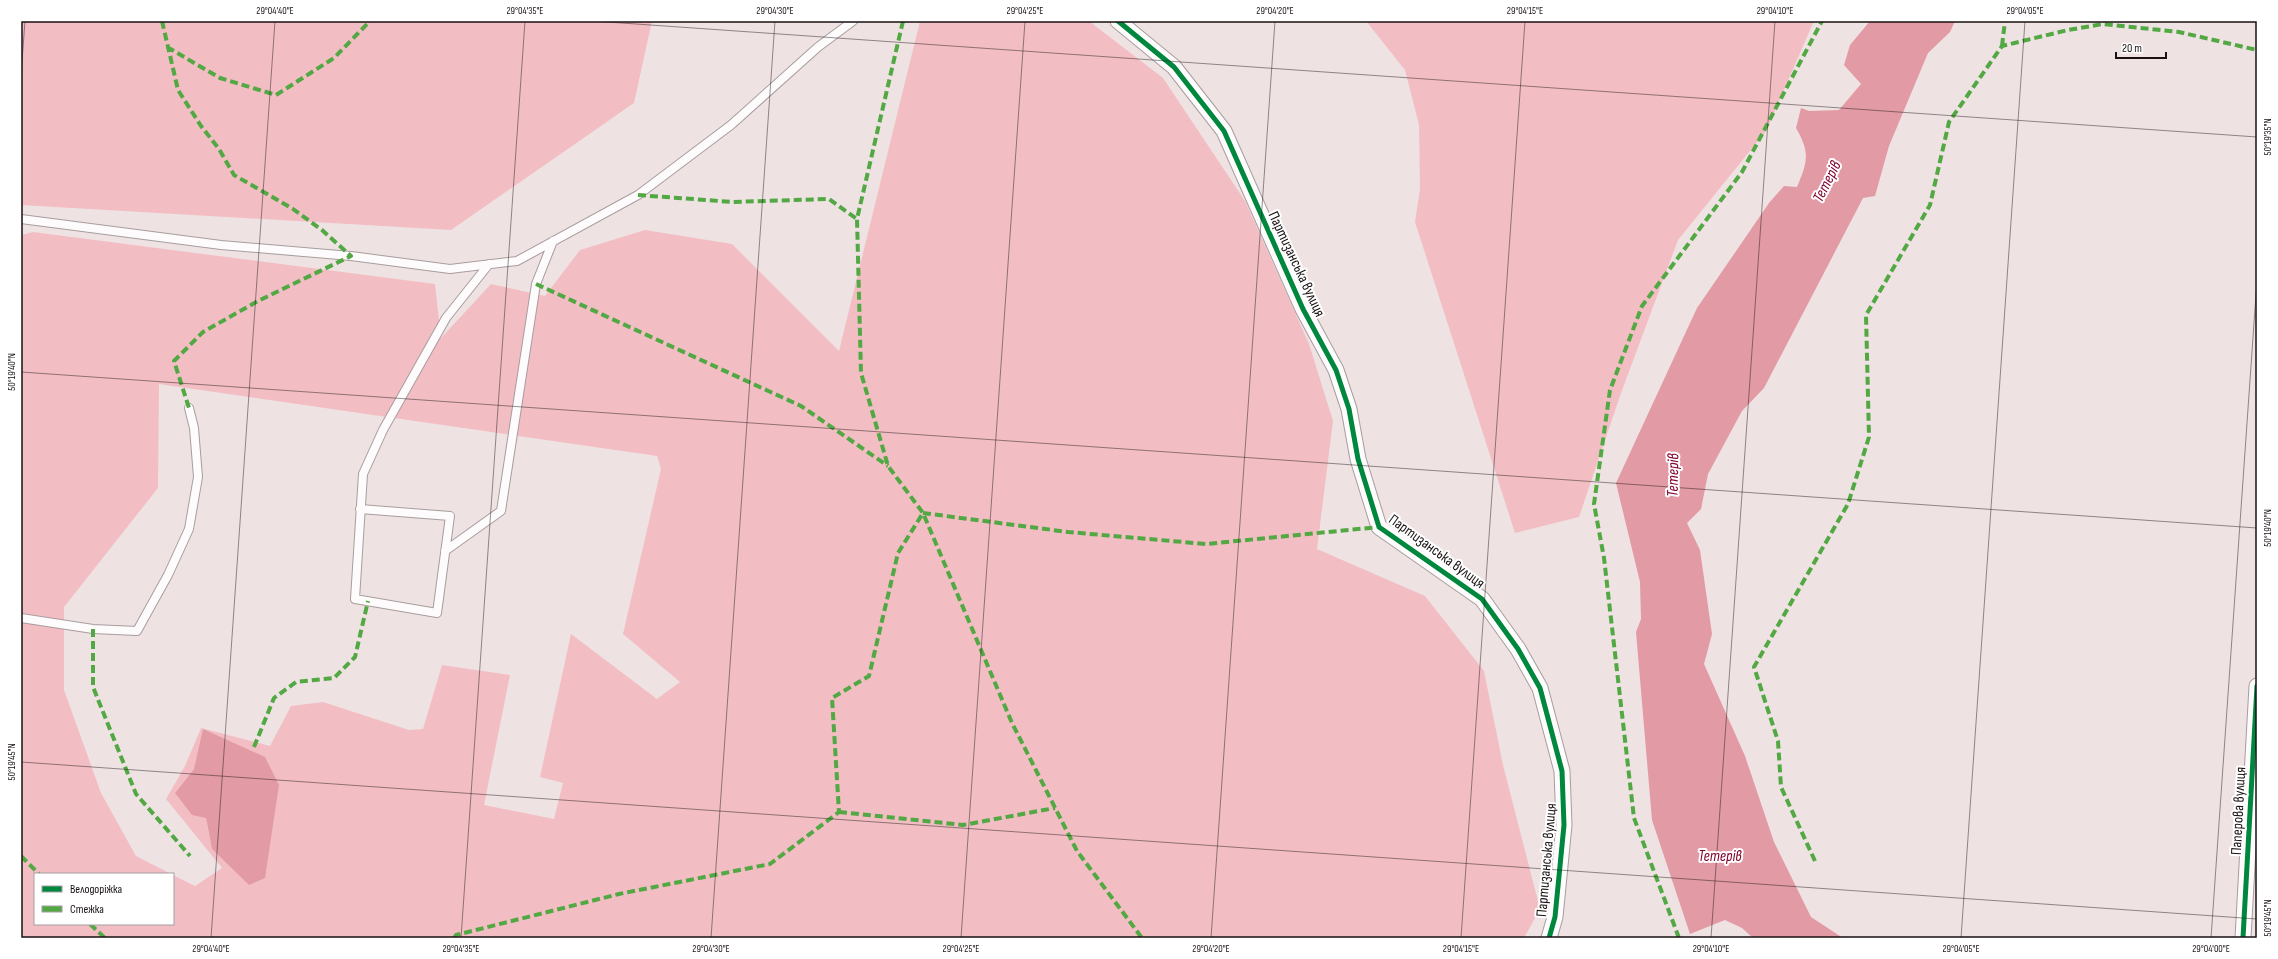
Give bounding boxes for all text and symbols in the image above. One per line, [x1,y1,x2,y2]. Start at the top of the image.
text: 29°04'40"E [256,5,294,17]
text: 29°04'35"E [507,5,543,17]
text: 29°04'30"E [756,5,794,17]
text: 29°04'25"E [1007,5,1043,17]
text: 29°04'20"E [1256,5,1294,17]
text: 29°04'15"E [1507,5,1543,17]
text: 29°04'10"E [1757,5,1793,17]
text: 29°04'05"E [2006,5,2044,17]
scale bar [2116,34,2166,60]
text: 20 m [2122,41,2142,56]
text: 50°19'35"N [2262,118,2274,156]
water label: Тетерів [1809,157,1846,205]
street label: Партизанська вулиця [1264,208,1329,320]
text: 50°19'40"N [6,353,18,391]
water label: Тетерів [1664,453,1683,497]
text: 50°19'40"N [2262,509,2274,547]
street label: Партизанська вулиця [1385,510,1489,593]
text: 50°19'45"N [6,743,18,781]
street label: Паперова вулиця [2227,766,2250,856]
street label: Партизанська вулиця [1532,802,1561,918]
water label: Тетерів [1698,847,1742,866]
legend [34,873,174,925]
text: Велодоріжка [70,882,122,897]
text: 50°19'45"N [2262,899,2274,937]
text: Стежка [70,902,104,917]
text: 29°04'40"E [192,943,230,955]
text: 29°04'35"E [443,943,479,955]
text: 29°04'30"E [692,943,730,955]
text: 29°04'25"E [943,943,979,955]
text: 29°04'20"E [1192,943,1230,955]
text: 29°04'15"E [1443,943,1479,955]
text: 29°04'10"E [1693,943,1729,955]
text: 29°04'05"E [1942,943,1980,955]
text: 29°04'00"E [2192,943,2230,955]

